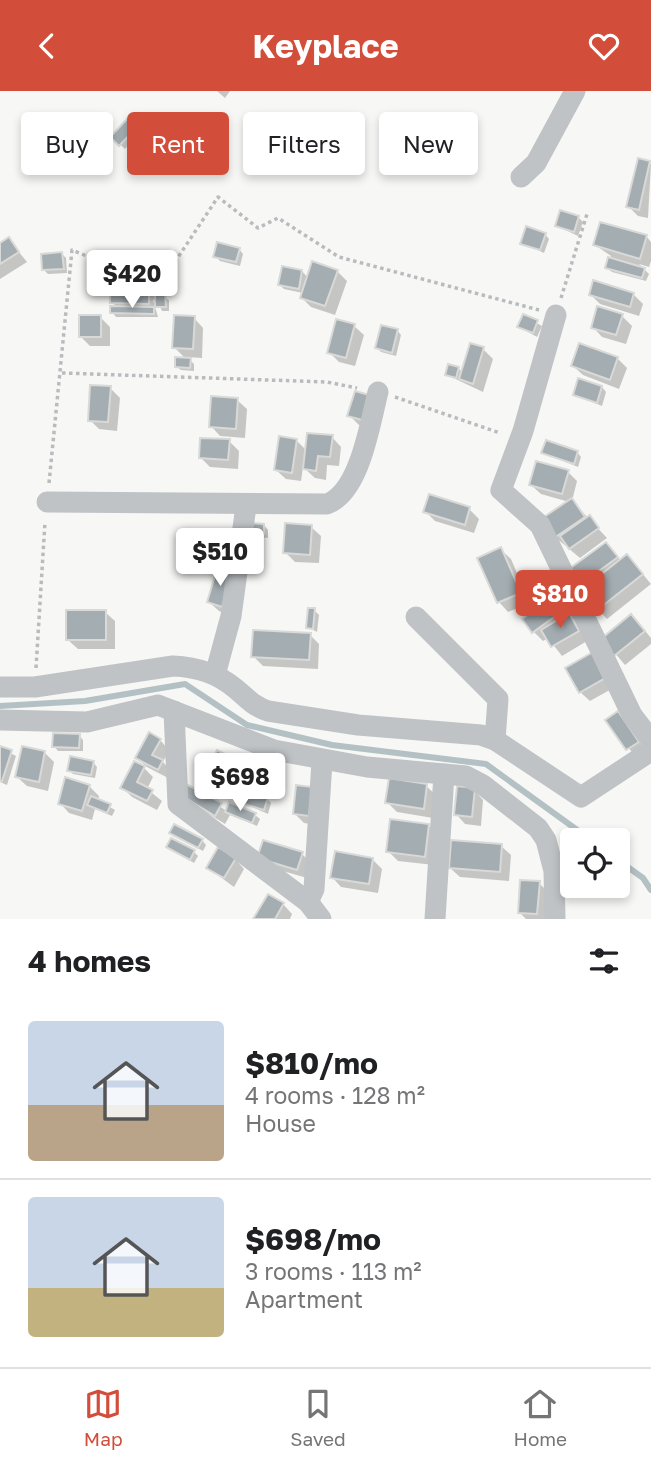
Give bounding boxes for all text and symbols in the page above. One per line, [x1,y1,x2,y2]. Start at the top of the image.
icon: back [28,27,66,65]
text: Keyplace [252,27,399,65]
icon: heart [585,27,623,65]
chip: Buy [21,112,113,175]
chip: Rent [127,112,229,175]
chip: Filters [243,112,365,175]
chip: New [379,112,478,175]
pin: $420 [91,251,173,310]
text: $420 [103,259,161,287]
pin: $510 [179,529,261,588]
text: $510 [192,537,248,565]
pin: $810 [519,571,601,630]
text: $810 [532,579,588,607]
pin: $698 [199,753,281,813]
text: $698 [210,762,270,790]
map controls [560,828,630,898]
button: locate [560,828,630,898]
icon: filters [585,942,623,980]
text: 4 homes [28,943,151,979]
text: $810/mo [245,1045,378,1081]
icon: home [84,1049,168,1133]
text: 4 rooms · 128 m² [245,1081,425,1109]
text: House [245,1109,316,1137]
text: $698/mo [245,1221,381,1257]
icon: home [84,1225,168,1309]
text: 3 rooms · 113 m² [245,1257,422,1285]
text: Apartment [245,1285,363,1313]
tab: Map [84,1385,123,1450]
tab: Saved [290,1385,346,1450]
tab: Home [513,1385,567,1450]

